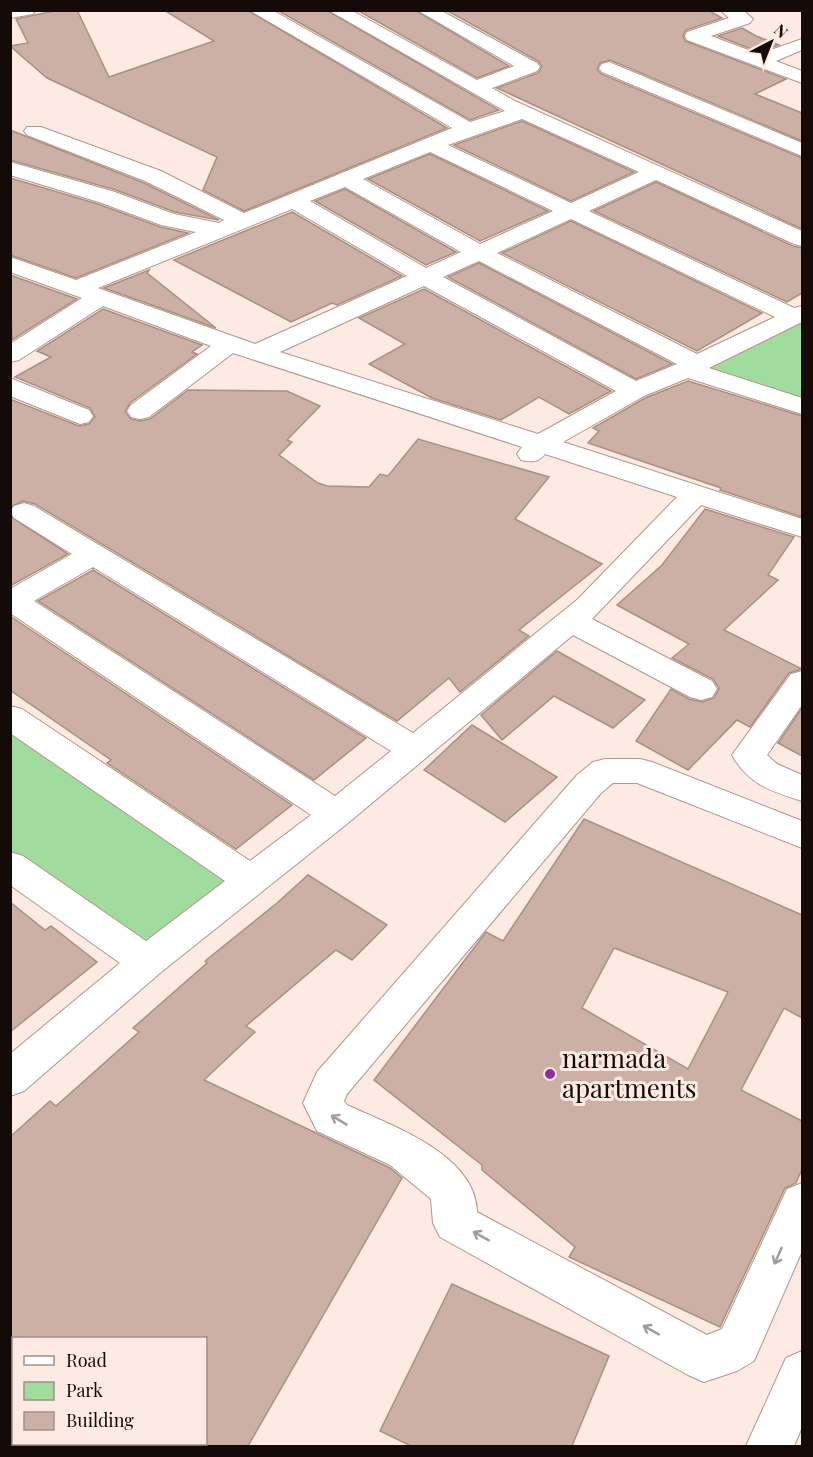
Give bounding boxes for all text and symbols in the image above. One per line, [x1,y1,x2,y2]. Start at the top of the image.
north arrow [741,12,801,72]
text: N [770,19,793,42]
place label: narmada apartments [562,1040,696,1105]
marker: narmada apartments [543,1067,557,1081]
one-way arrow [331,1114,348,1126]
one-way arrow [472,1230,489,1242]
one-way arrow [772,1247,783,1265]
one-way arrow [643,1324,661,1335]
legend [12,1337,207,1445]
text: Road [66,1348,107,1372]
text: Park [66,1378,103,1402]
text: Building [66,1408,134,1432]

